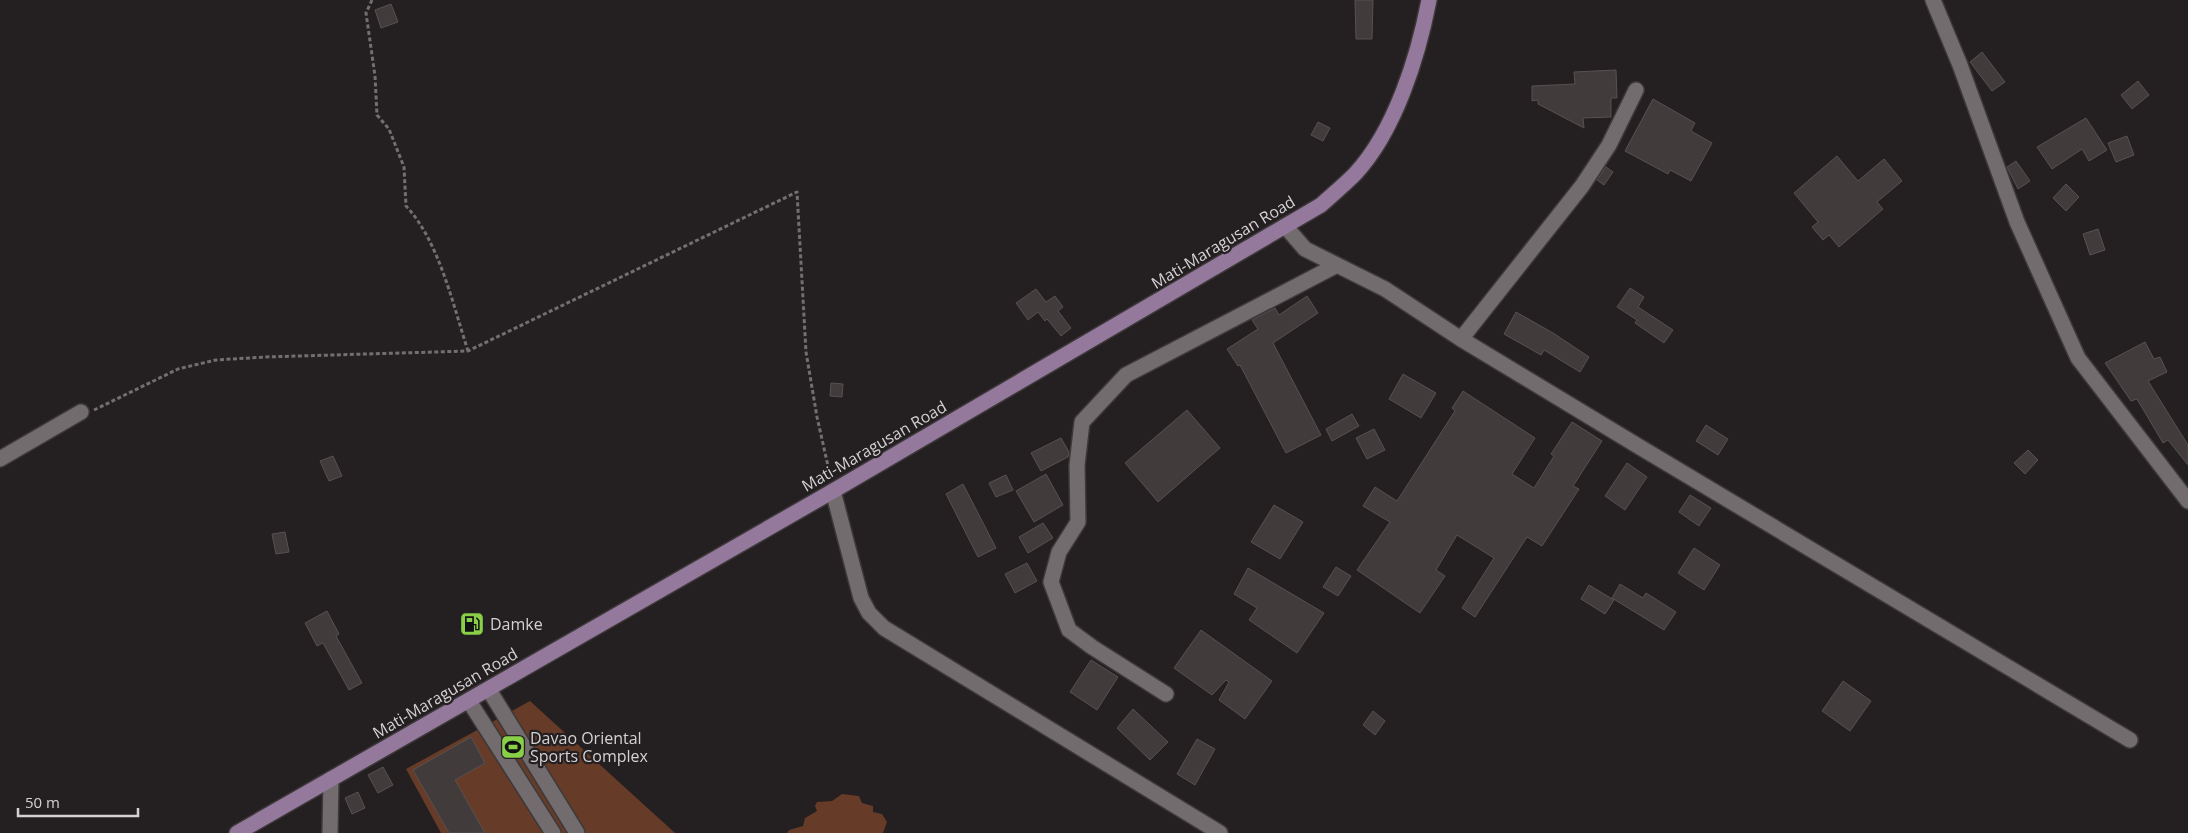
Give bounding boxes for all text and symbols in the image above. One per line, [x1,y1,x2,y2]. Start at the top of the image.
street label: Mati-Maragusan Road [1147,190,1299,294]
street label: Mati-Maragusan Road [797,395,951,497]
fuel station icon: Damke [459,611,485,637]
place label: Damke [490,613,543,635]
street label: Mati-Maragusan Road [368,642,522,744]
place label: Davao Oriental Sports Complex [530,727,649,767]
sports icon: Davao Oriental Sports Complex [500,734,526,760]
scale bar [18,786,138,818]
text: 50 m [25,792,60,812]

